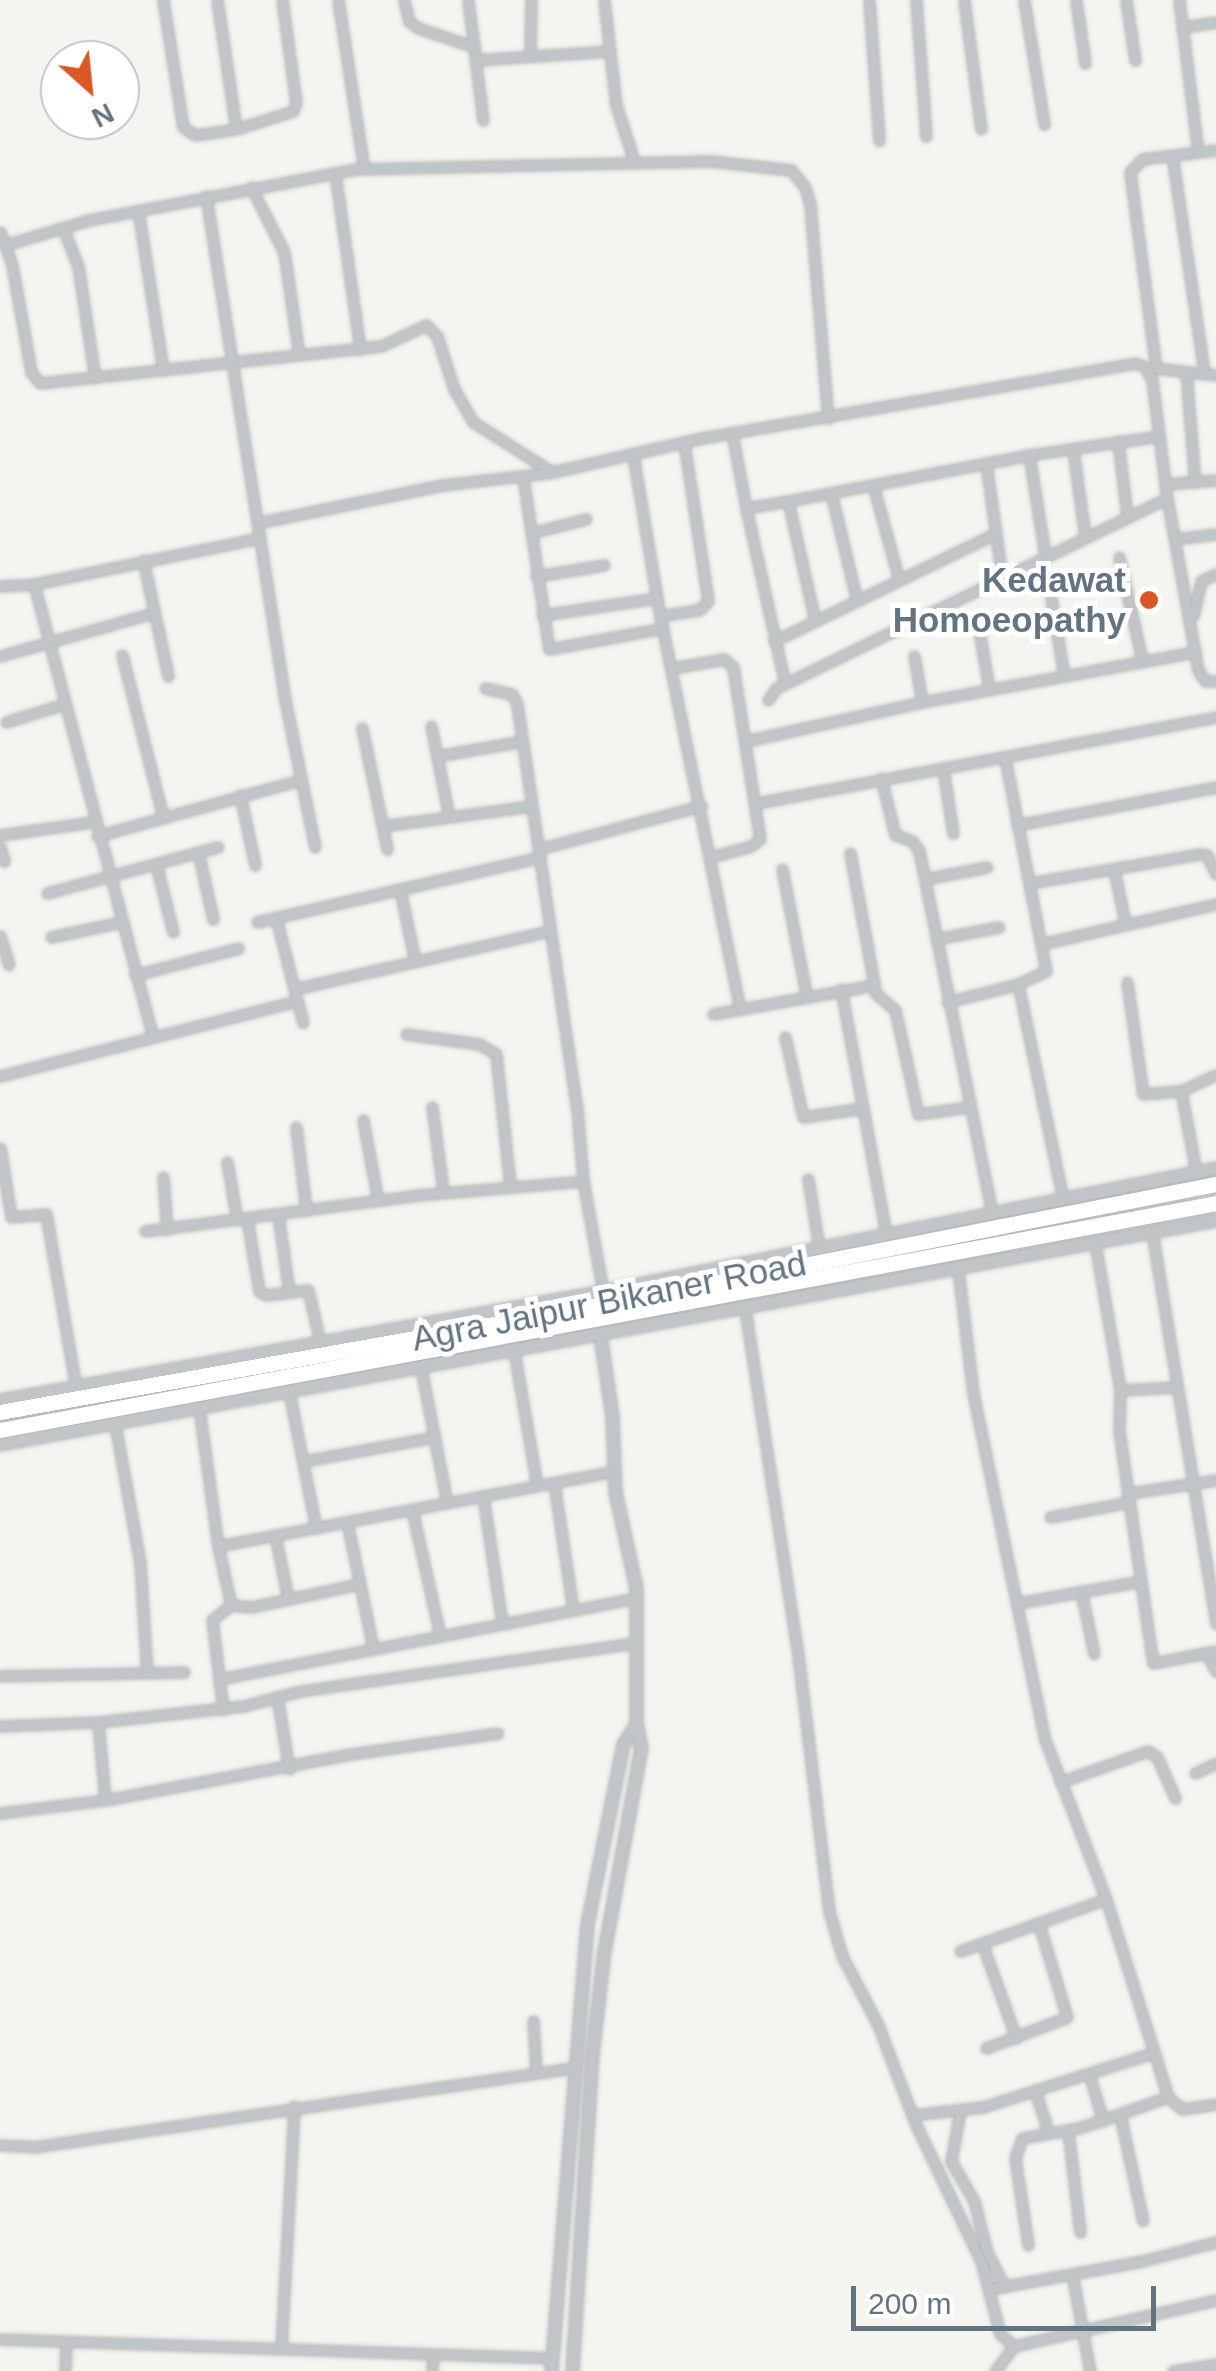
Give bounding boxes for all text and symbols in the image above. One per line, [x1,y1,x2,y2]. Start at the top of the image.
north arrow [40,40,140,140]
text: N [87,97,119,134]
place label: Kedawat Homoeopathy [893,559,1126,641]
marker: Kedawat Homoeopathy [1136,587,1162,613]
street label: Agra Jaipur Bikaner Road [408,1242,810,1360]
scale bar [856,2266,1161,2328]
text: 200 m [868,2287,951,2320]

